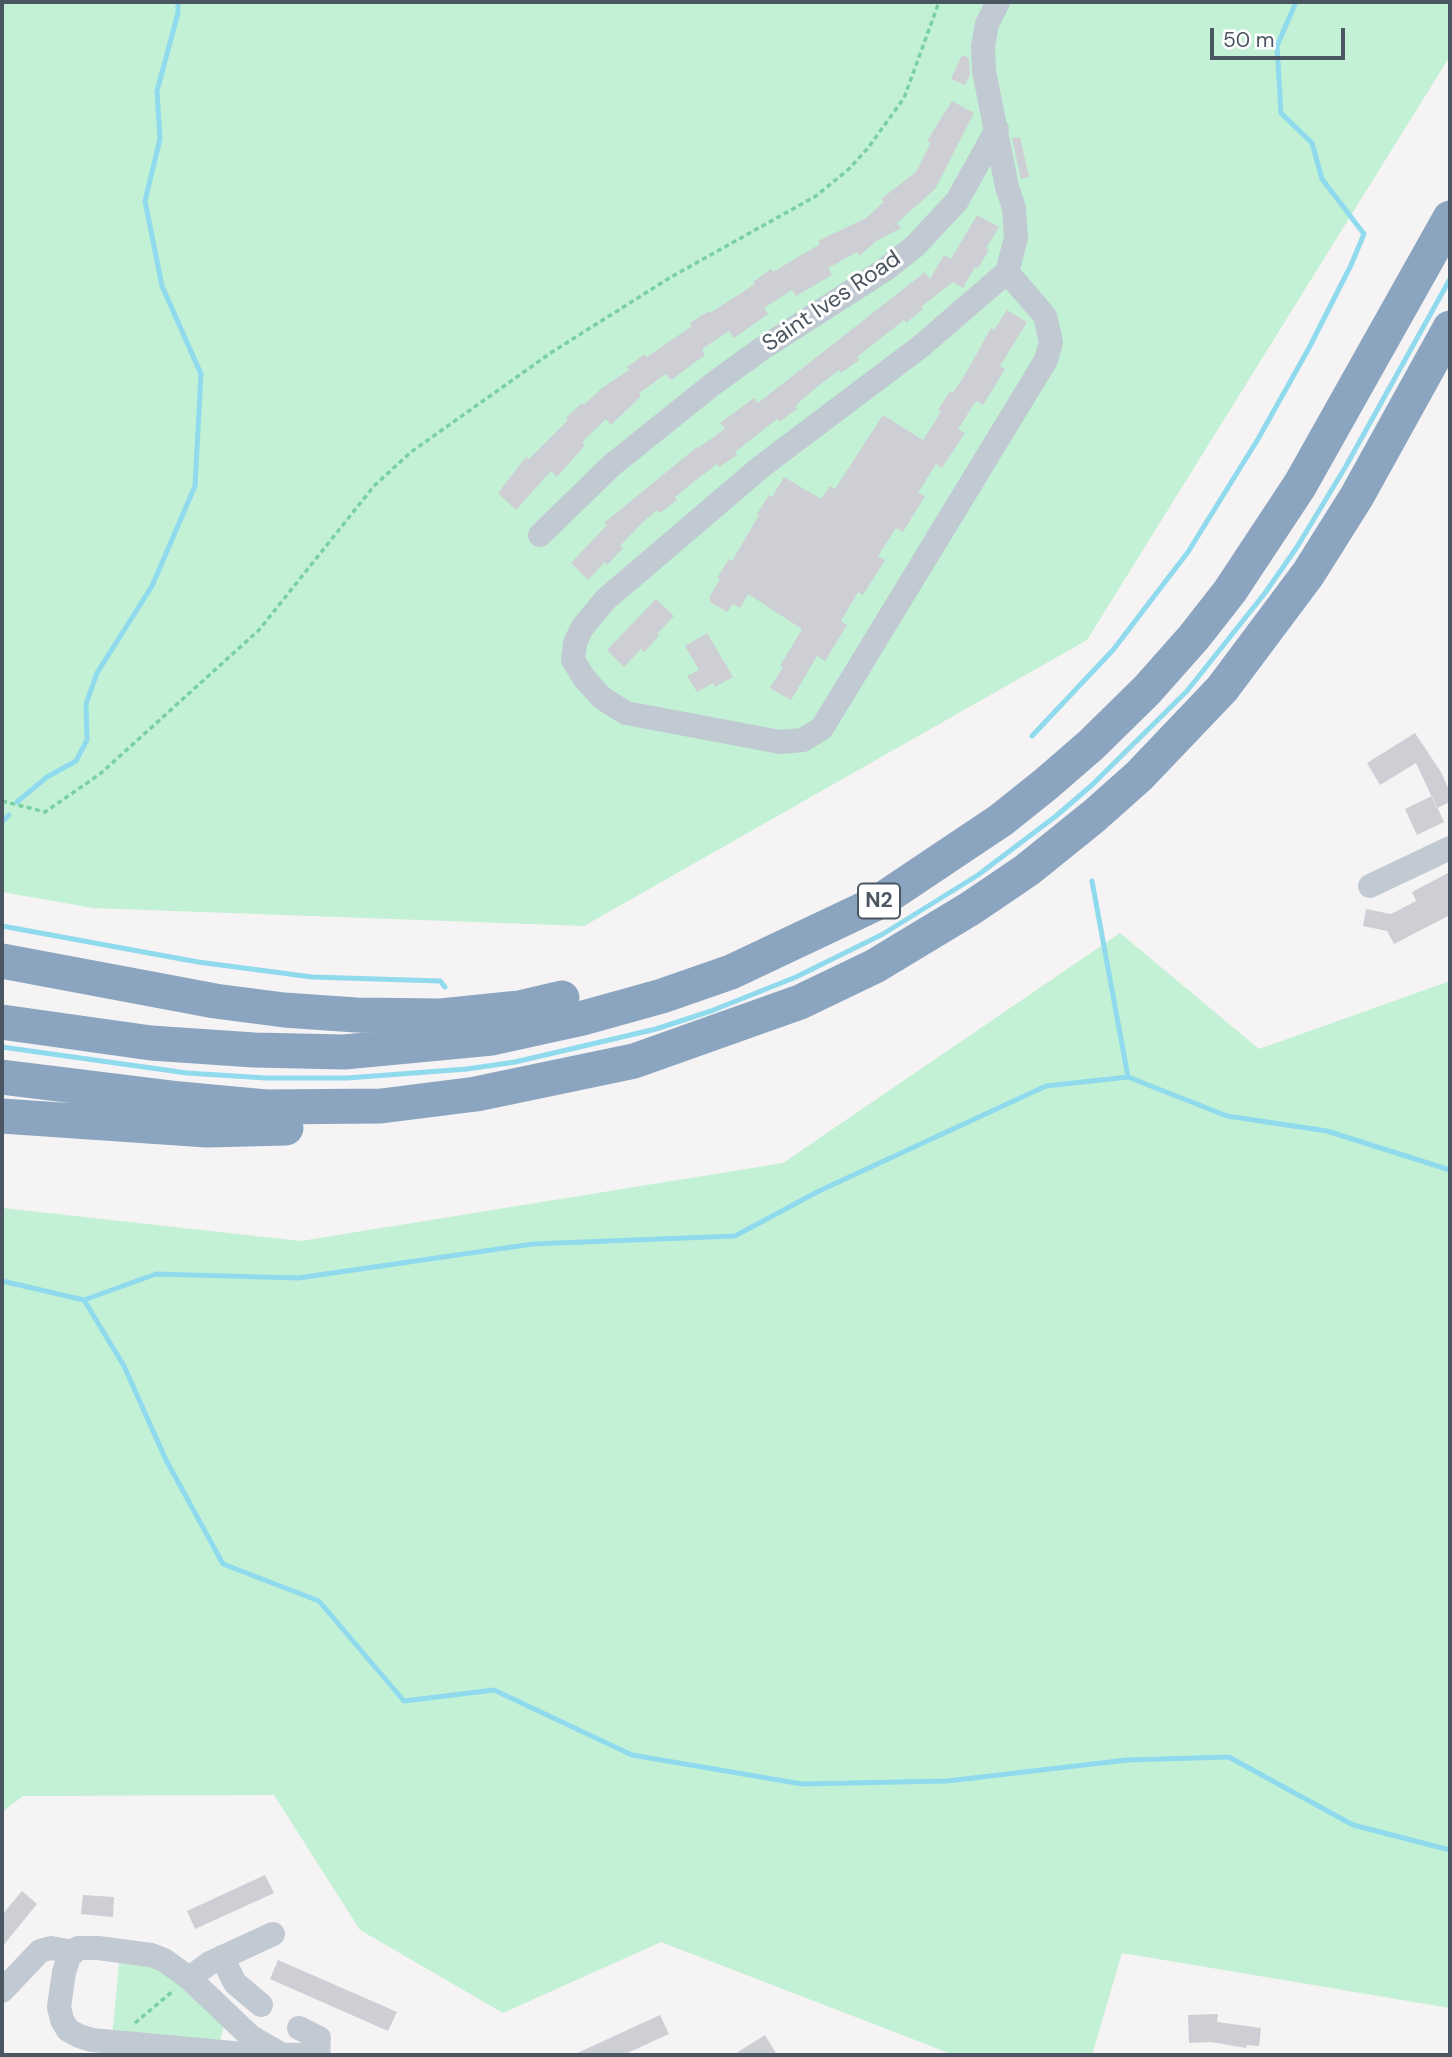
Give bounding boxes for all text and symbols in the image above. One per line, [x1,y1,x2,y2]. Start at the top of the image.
scale bar [1214,14,1349,58]
text: 50 m [1223,26,1274,54]
street label: Saint Ives Road [758,246,906,358]
road number: N2 [858,884,900,918]

